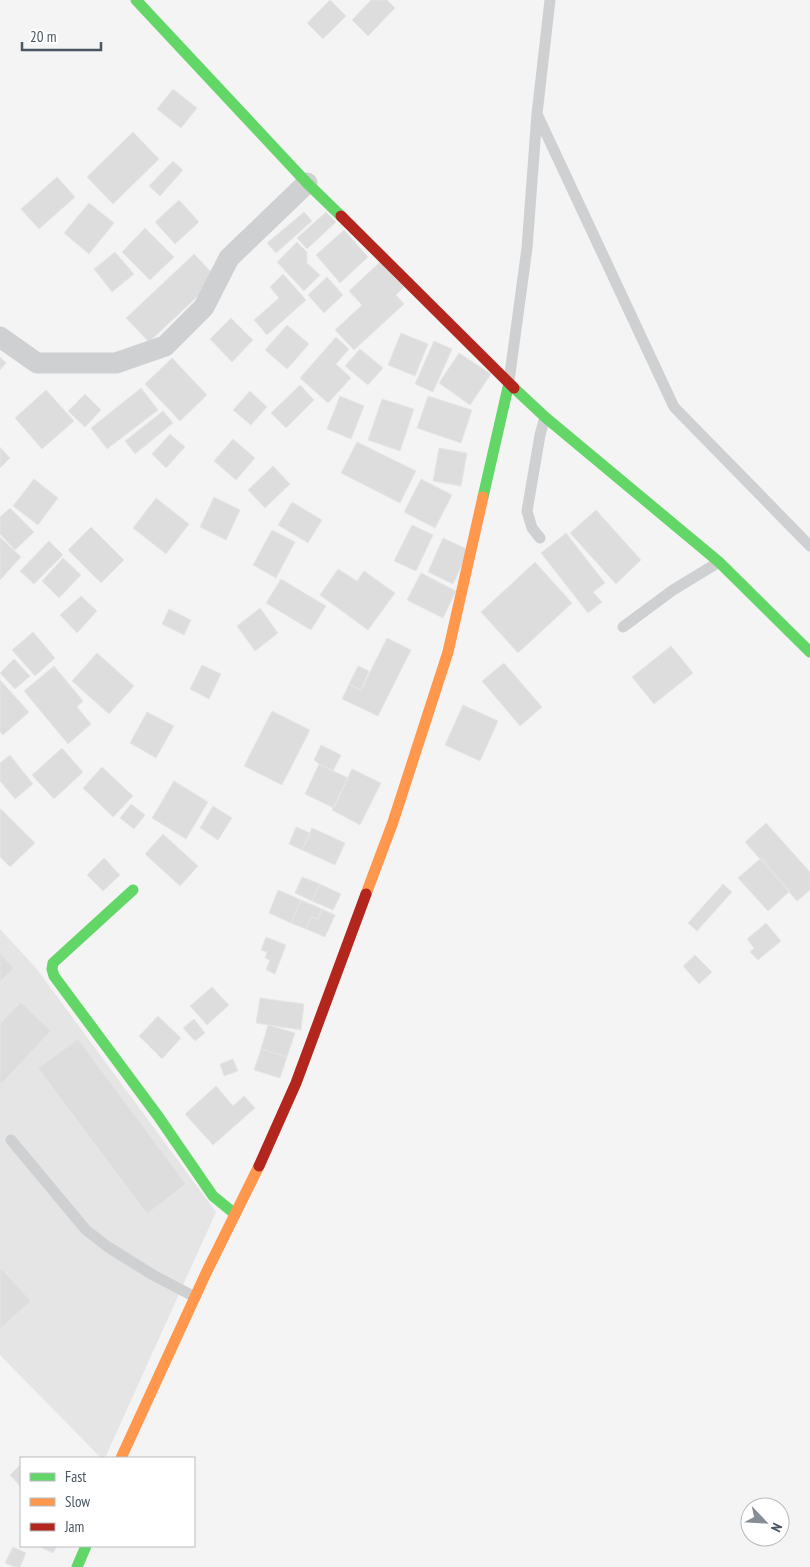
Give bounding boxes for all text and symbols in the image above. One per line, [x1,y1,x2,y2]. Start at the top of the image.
scale bar [22,20,101,52]
text: 20 m [30,27,56,46]
legend [20,1457,195,1547]
text: Fast [65,1467,86,1486]
text: Slow [65,1492,90,1511]
north arrow [740,1497,790,1547]
text: Jam [64,1517,84,1536]
text: N [767,1520,787,1535]

